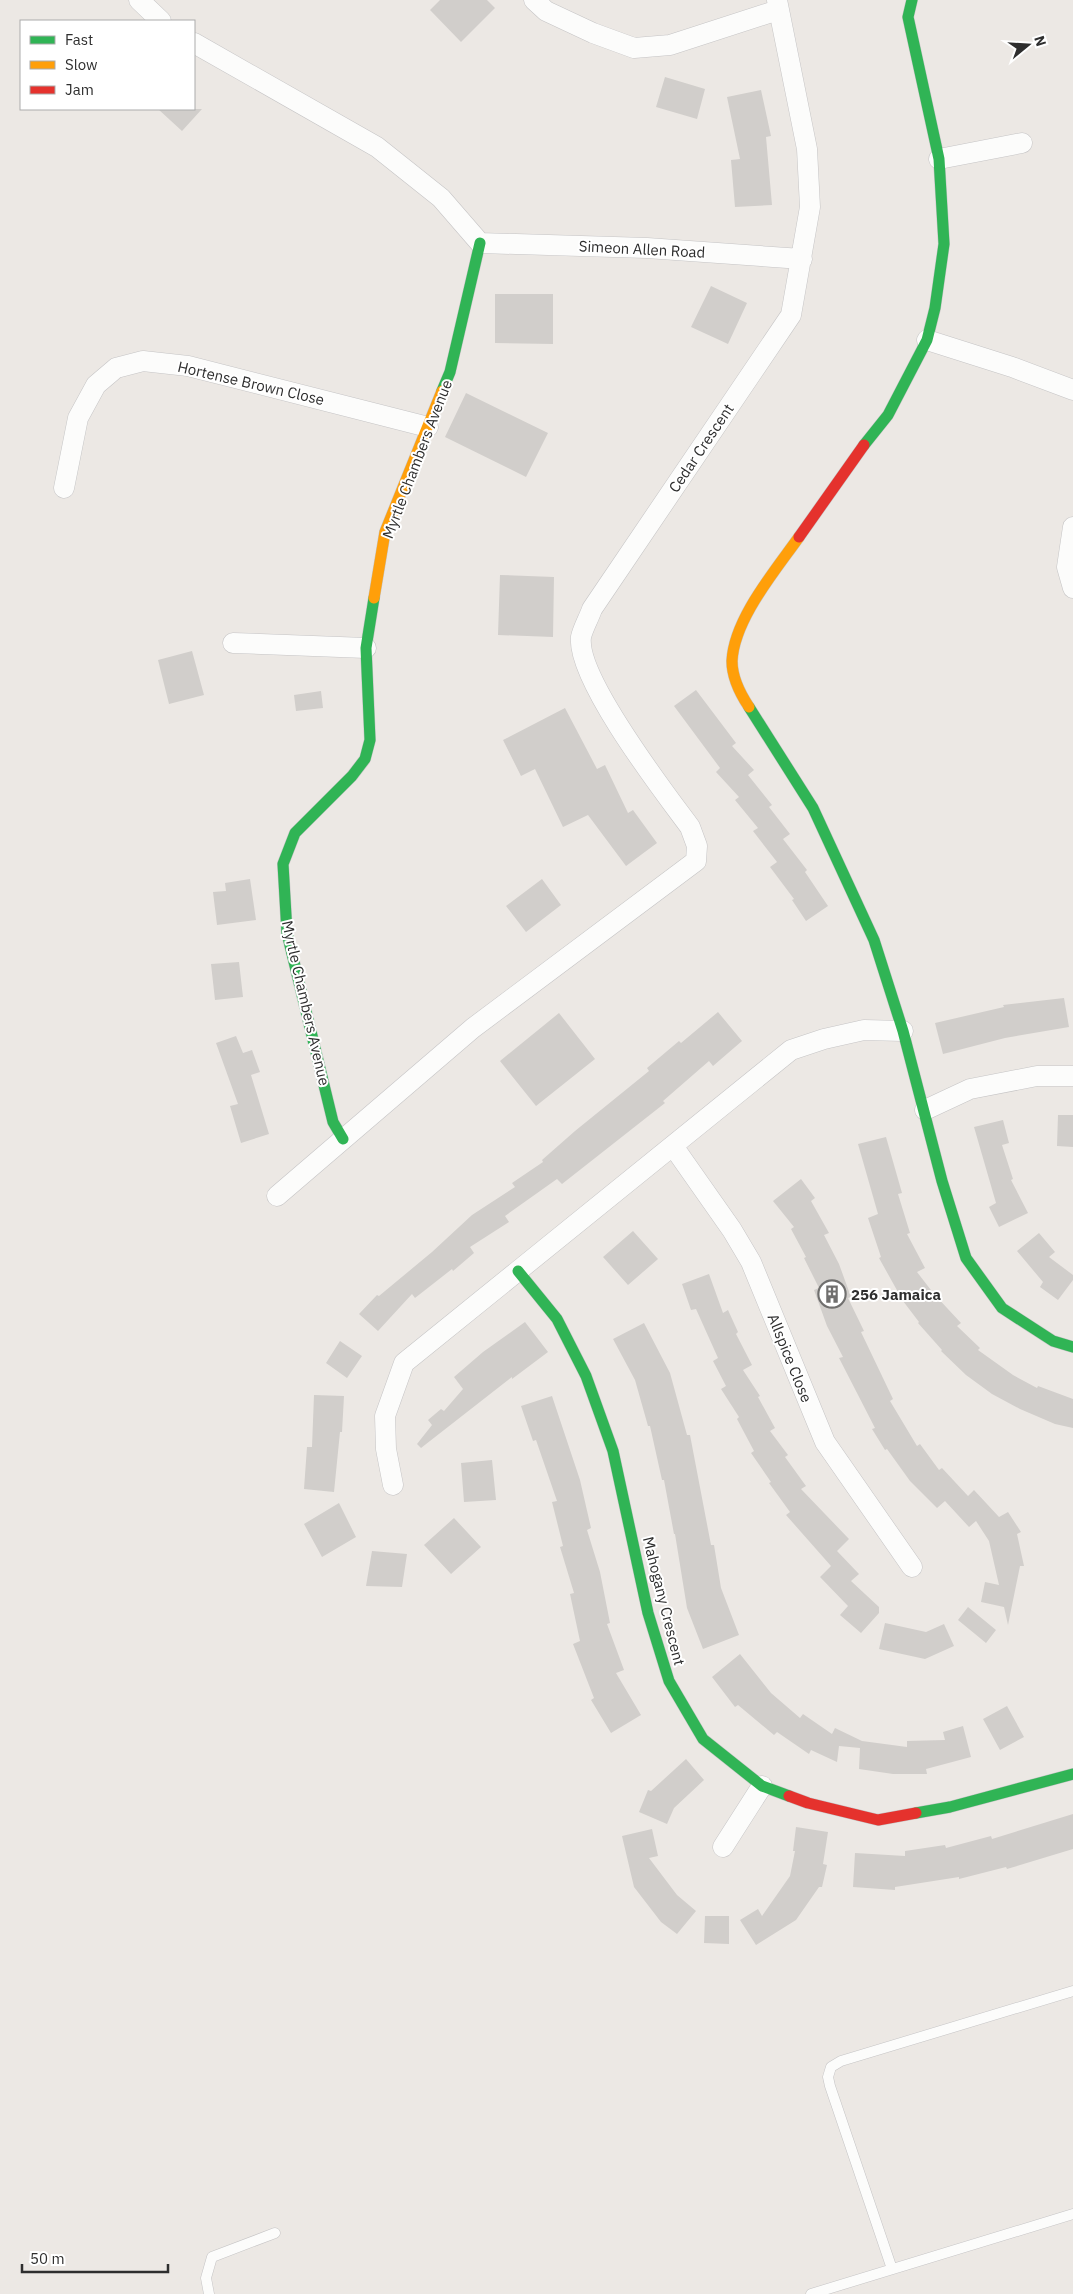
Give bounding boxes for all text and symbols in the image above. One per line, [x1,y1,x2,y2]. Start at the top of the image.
legend [20,20,195,110]
north arrow [1003,20,1053,70]
text: Fast [65,30,93,49]
text: N [1030,33,1050,49]
text: Slow [65,55,98,74]
text: Jam [65,80,94,99]
street label: Simeon Allen Road [578,236,706,262]
street label: Hortense Brown Close [176,357,326,409]
street label: Myrtle Chambers Avenue [378,377,456,541]
street label: Cedar Crescent [664,400,738,496]
street label: Myrtle Chambers Avenue [278,919,334,1087]
building icon: 256 Jamaica [817,1279,847,1309]
place label: 256 Jamaica [851,1285,941,1304]
street label: Allspice Close [764,1311,816,1405]
street label: Mahogany Crescent [639,1535,689,1667]
scale bar [22,2242,169,2274]
text: 50 m [30,2249,65,2268]

